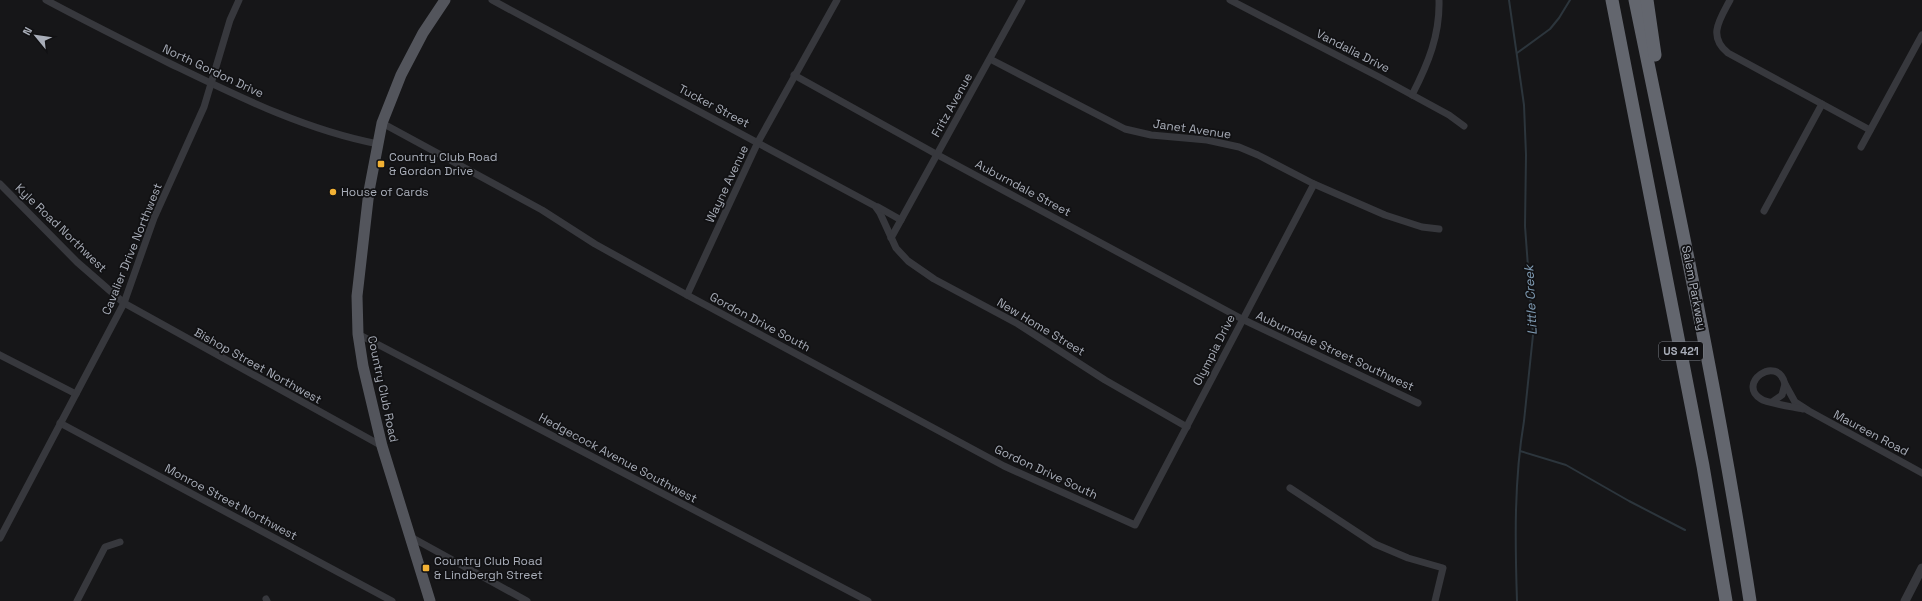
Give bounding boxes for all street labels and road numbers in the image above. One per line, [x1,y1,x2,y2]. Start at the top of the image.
street label: Vandalia Drive [1314,26,1392,76]
street label: North Gordon Drive [160,41,266,101]
street label: Fritz Avenue [928,70,976,140]
street label: Tucker Street [676,81,752,131]
street label: Janet Avenue [1152,116,1232,142]
street label: Wayne Avenue [702,142,752,226]
street label: Auburndale Street [972,156,1074,220]
street label: Kyle Road Northwest [12,180,110,276]
street label: Cavalier Drive Northwest [98,181,166,317]
street label: Salem Parkway [1678,244,1710,332]
street label: Gordon Drive South [707,289,813,355]
street label: New Home Street [994,294,1088,360]
street label: Auburndale Street Southwest [1253,307,1417,395]
street label: Olympia Drive [1189,312,1239,388]
street label: Bishop Street Northwest [191,324,325,408]
street label: Country Club Road [364,334,402,444]
road number: US 421 [1659,342,1703,360]
street label: Maureen Road [1831,406,1911,460]
street label: Hedgecock Avenue Southwest [536,409,700,507]
street label: Gordon Drive South [992,441,1100,503]
street label: Monroe Street Northwest [162,460,300,544]

